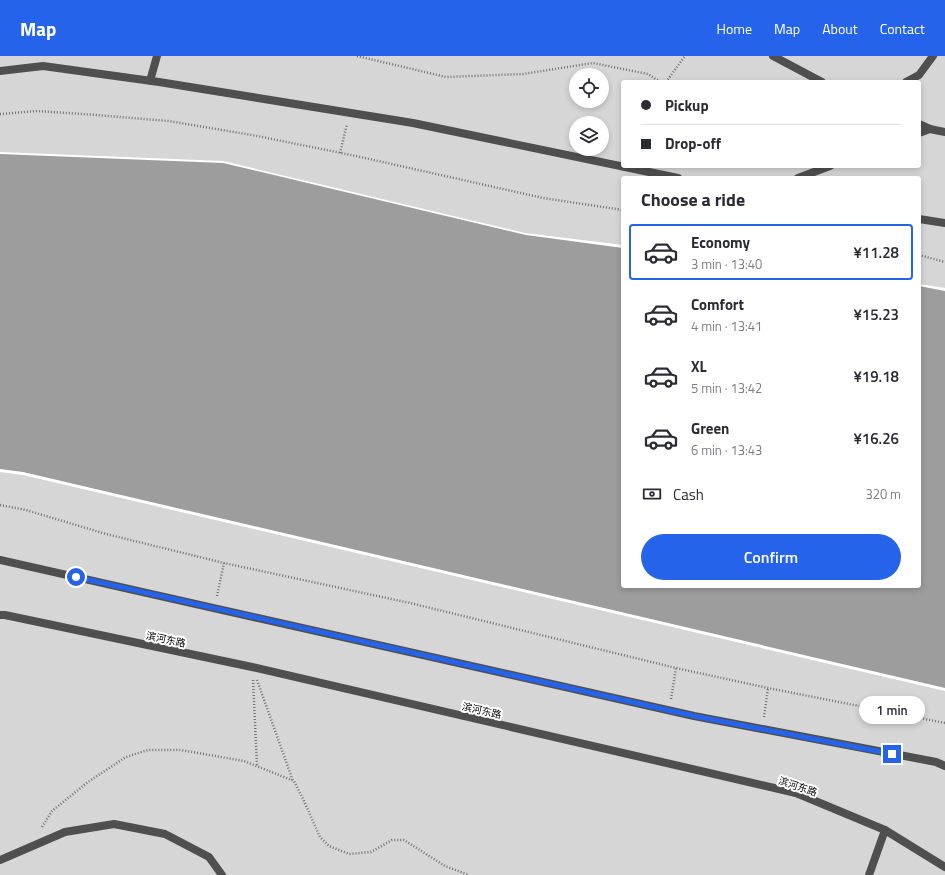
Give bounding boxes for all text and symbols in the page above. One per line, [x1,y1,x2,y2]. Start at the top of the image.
text: Map [20,14,56,43]
text: Home [717,18,752,39]
text: Map [774,18,800,39]
text: About [822,18,858,39]
text: Contact [880,18,925,39]
map controls [569,68,609,156]
button: locate [569,68,609,108]
text: Pickup [665,94,709,117]
button: layers [569,116,609,156]
text: Drop-off [665,132,721,155]
text: Choose a ride [641,186,745,213]
text: Economy [691,231,750,254]
icon: car [643,234,679,270]
text: ¥11.28 [853,241,899,264]
text: 3 min · 13:40 [691,254,762,274]
text: Comfort [691,293,744,316]
icon: car [643,296,679,332]
text: ¥15.23 [853,303,899,326]
text: 4 min · 13:41 [691,316,762,336]
text: XL [691,355,707,378]
icon: car [643,358,679,394]
text: ¥19.18 [853,365,899,388]
text: 5 min · 13:42 [691,378,762,398]
text: Green [691,417,729,440]
icon: car [643,420,679,456]
text: ¥16.26 [853,427,899,450]
text: 6 min · 13:43 [691,440,762,460]
icon: cash [641,483,663,505]
text: Cash [673,483,704,506]
text: 320 m [865,484,901,504]
button: Confirm [641,534,901,580]
route start [67,568,85,586]
street label: 滨河东路 [145,628,187,651]
callout: 1 min [859,696,925,724]
street label: 滨河东路 [461,699,503,722]
text: 1 min [876,700,908,720]
route end [883,745,901,763]
street label: 滨河东路 [777,773,819,800]

